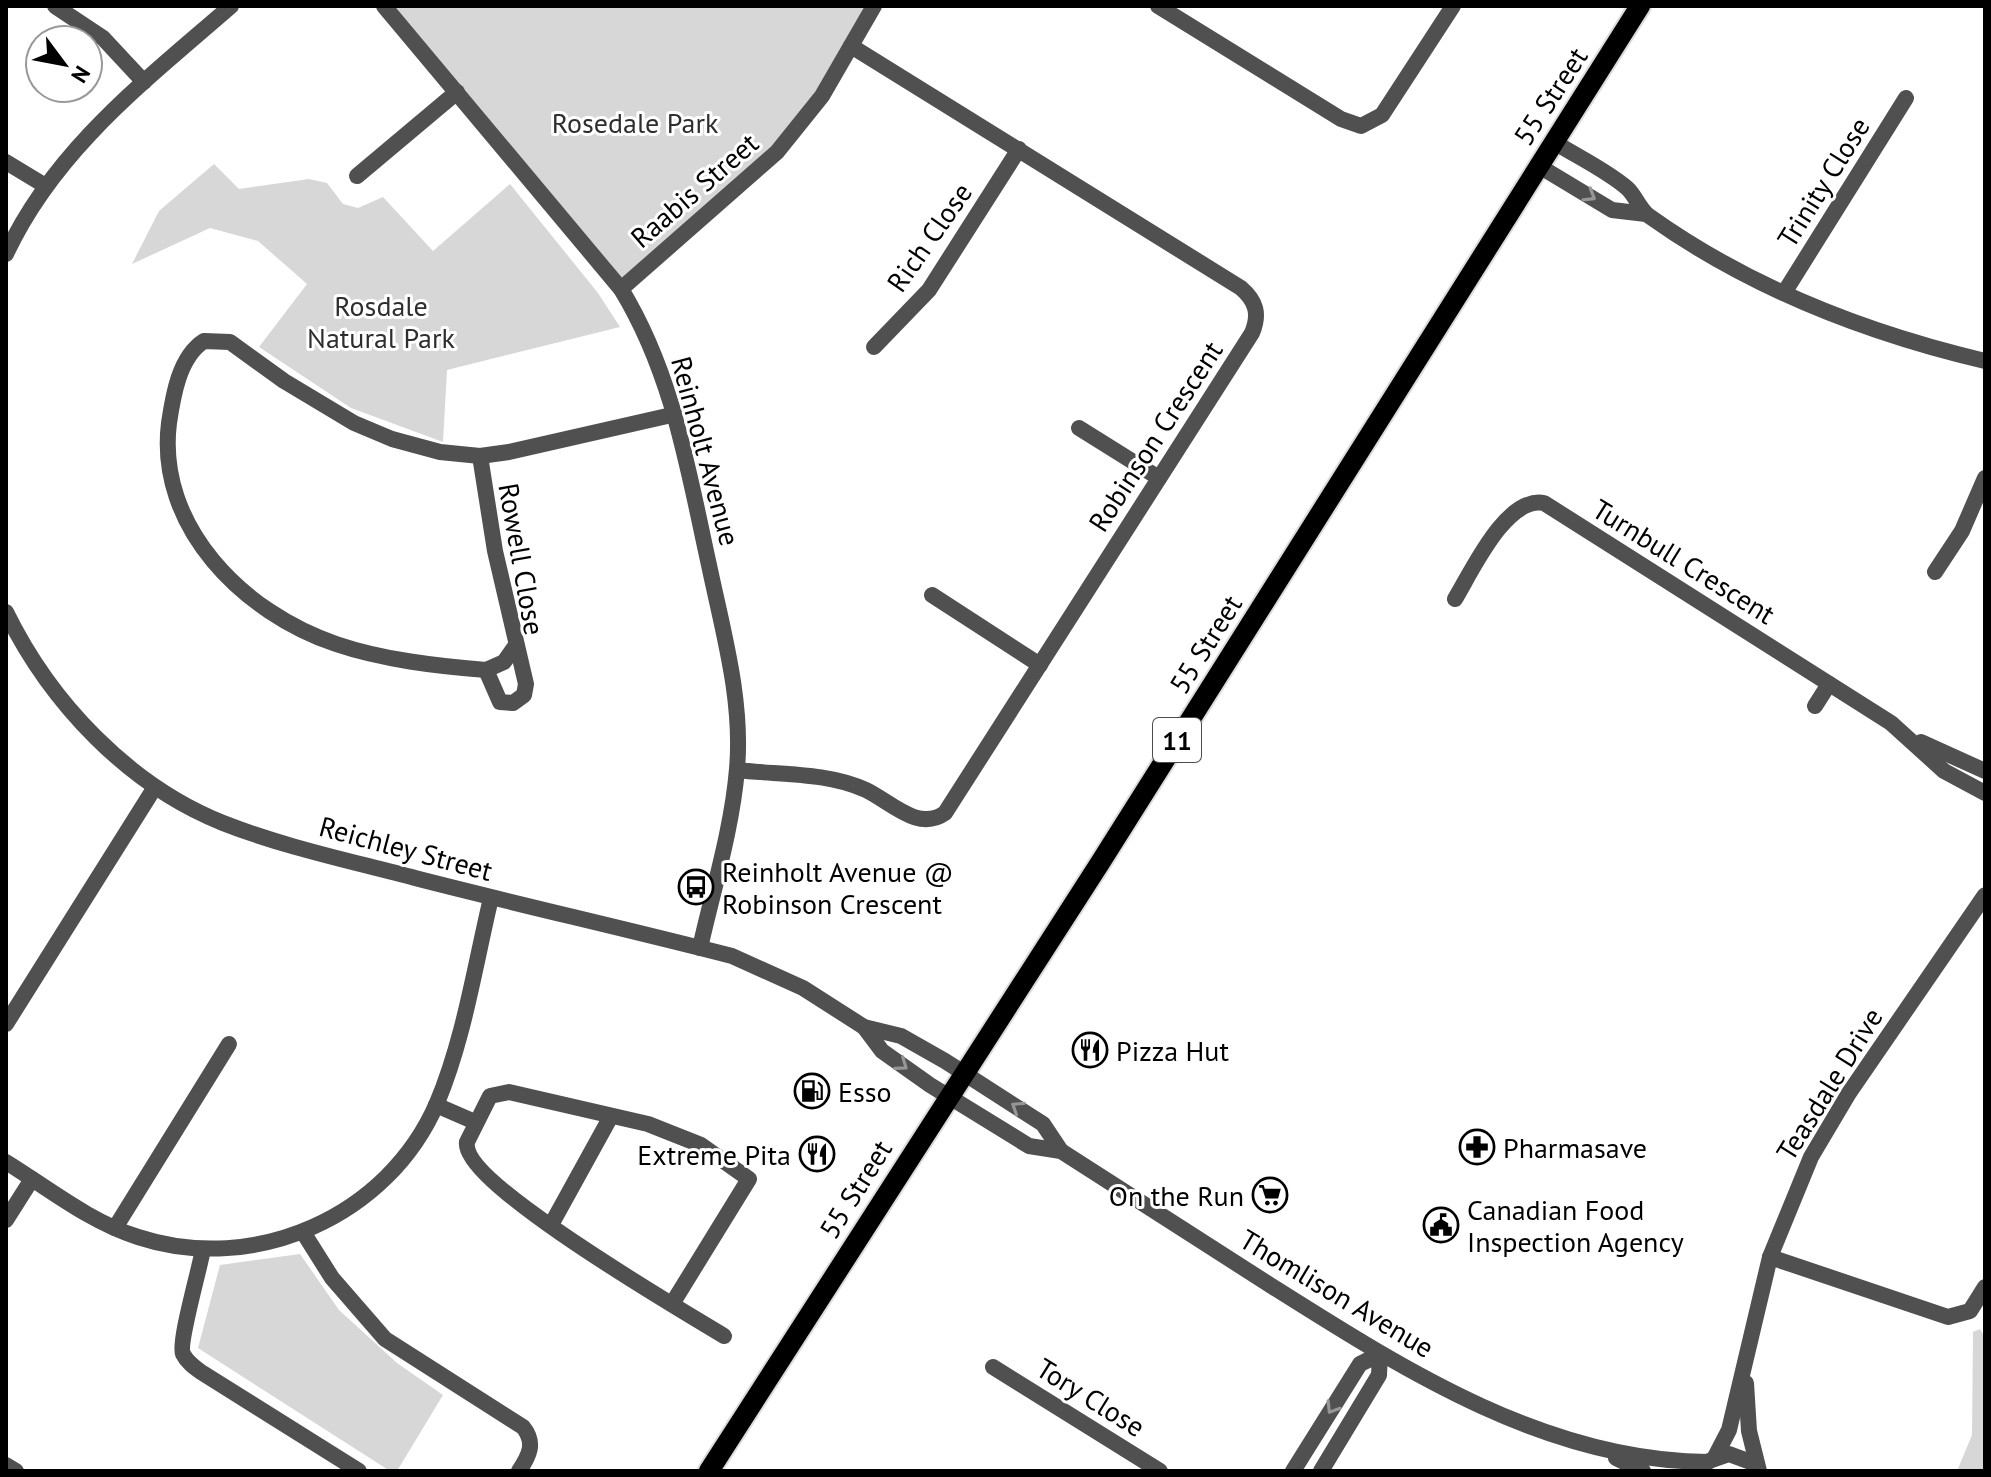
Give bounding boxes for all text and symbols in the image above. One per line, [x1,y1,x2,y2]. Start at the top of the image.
north arrow [24,24,104,104]
street label: 55 Street [1505,40,1596,152]
text: N [65,61,97,88]
park label: Rosedale Park [552,104,719,141]
street label: Trinity Close [1768,110,1878,254]
street label: Raabis Street [622,124,766,256]
street label: Rich Close [878,175,980,299]
one-way arrow [1581,187,1596,202]
park label: Rosdale Natural Park [307,287,456,356]
street label: Robinson Crescent [1080,333,1231,538]
street label: Reinholt Avenue [663,352,749,550]
street label: Rowell Close [490,480,554,638]
street label: Turnbull Crescent [1586,490,1783,632]
street label: 55 Street [1160,587,1250,700]
road number: 11 [1153,718,1201,762]
street label: Reichley Street [315,807,497,889]
place label: Reinholt Avenue @ Robinson Crescent [722,853,954,922]
bus stop icon: Reinholt Avenue @ Robinson Crescent [677,868,715,906]
street label: Teasdale Drive [1767,1001,1891,1167]
restaurant icon: Pizza Hut [1071,1031,1109,1069]
place label: Pizza Hut [1116,1032,1229,1069]
one-way arrow [893,1055,907,1070]
fuel station icon: Esso [793,1072,831,1110]
place label: Esso [838,1073,892,1110]
one-way arrow [1011,1101,1025,1116]
pharmacy icon: Pharmasave [1458,1128,1496,1166]
place label: Pharmasave [1503,1129,1647,1166]
street label: 55 Street [810,1132,900,1245]
restaurant icon: Extreme Pita [798,1135,836,1173]
place label: Extreme Pita [637,1136,791,1173]
supermarket icon: On the Run [1251,1176,1289,1214]
place label: On the Run [1109,1177,1244,1214]
place label: Canadian Food Inspection Agency [1467,1191,1684,1260]
public building icon: Canadian Food Inspection Agency [1422,1206,1460,1244]
street label: Thomlison Avenue [1233,1220,1441,1366]
street label: Tory Close [1030,1349,1152,1445]
one-way arrow [1327,1399,1342,1414]

